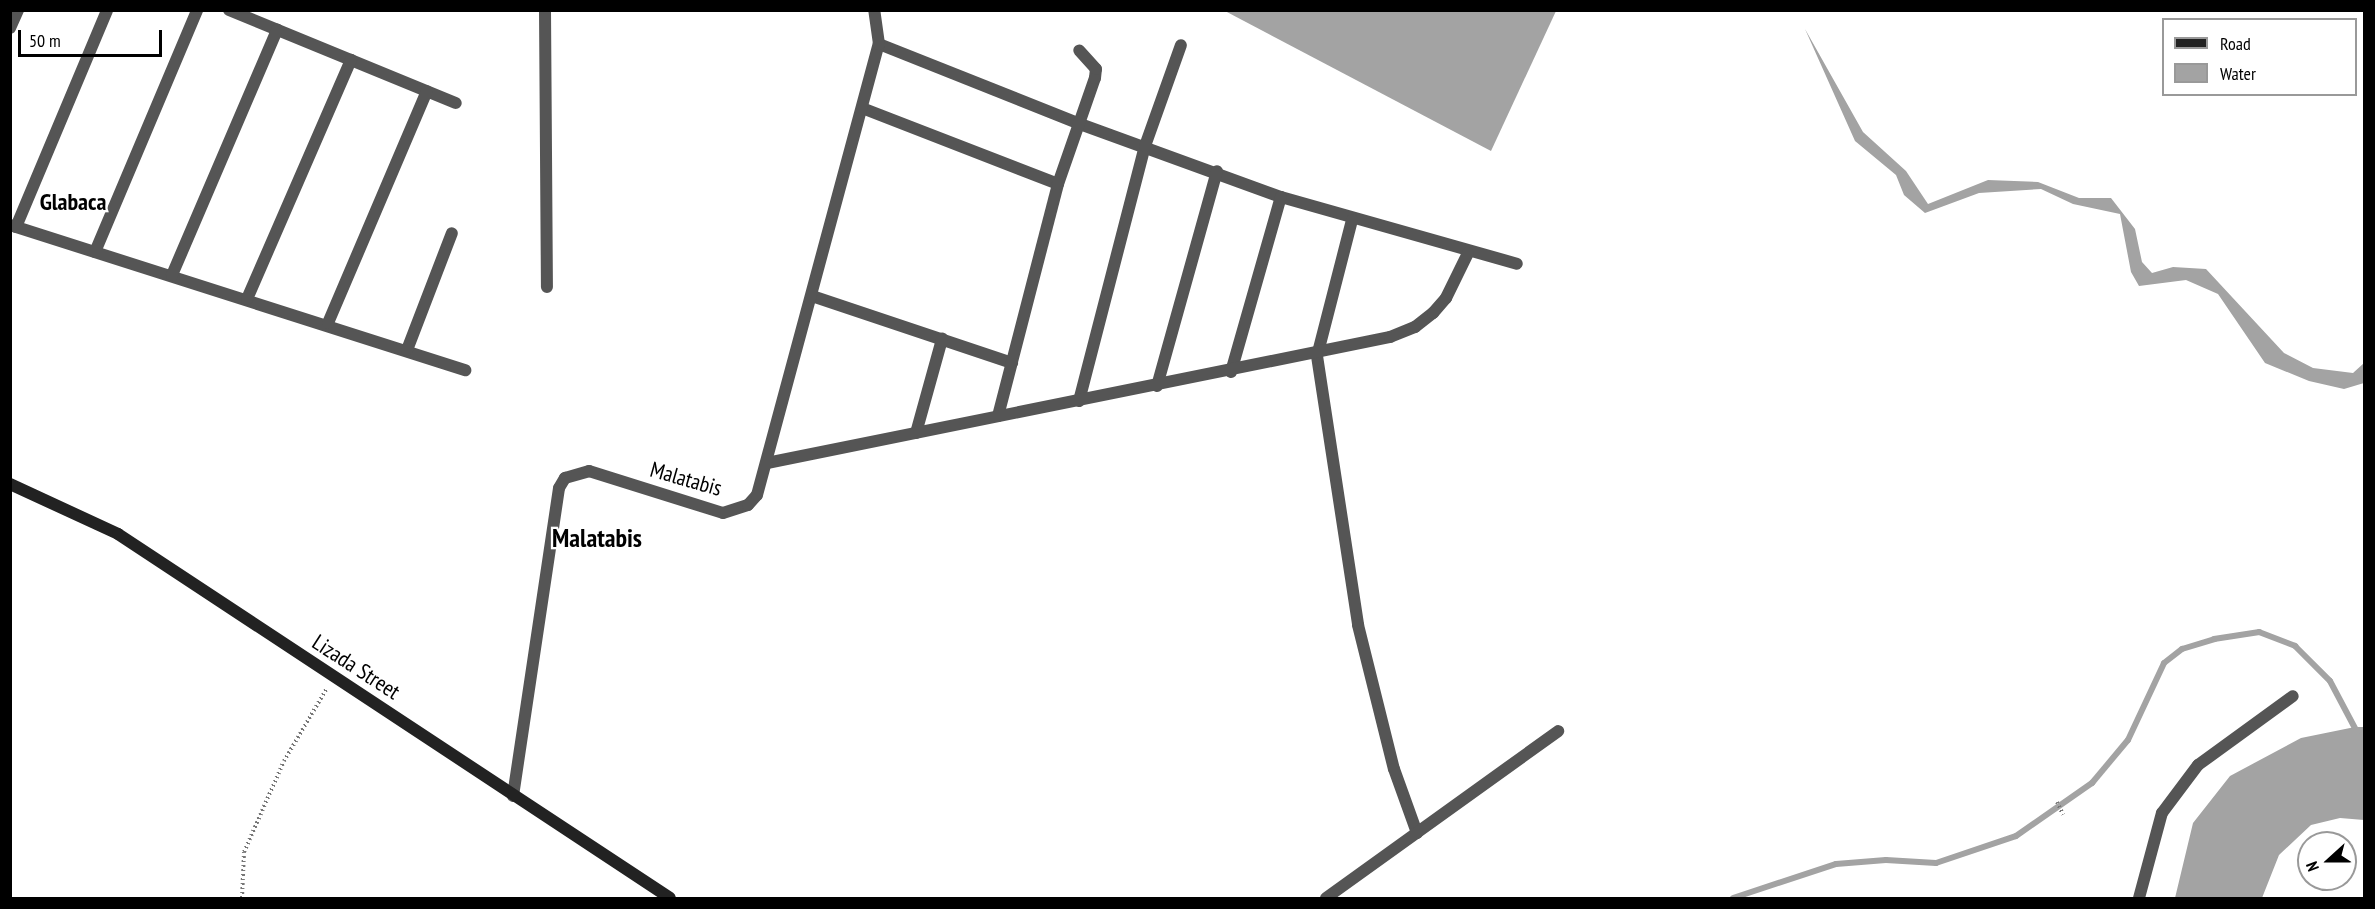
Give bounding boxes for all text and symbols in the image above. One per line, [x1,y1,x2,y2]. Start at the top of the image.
scale bar [21,18,165,56]
legend [2162,18,2357,96]
text: 50 m [29,29,61,52]
text: Road [2220,32,2251,55]
text: Water [2220,62,2256,85]
district label: Glabaca [40,188,106,216]
street label: Malatabis [647,456,725,502]
district label: Malatabis [552,522,642,554]
street label: Lizada Street [307,629,405,705]
north arrow [2297,831,2357,891]
text: N [2301,859,2323,874]

